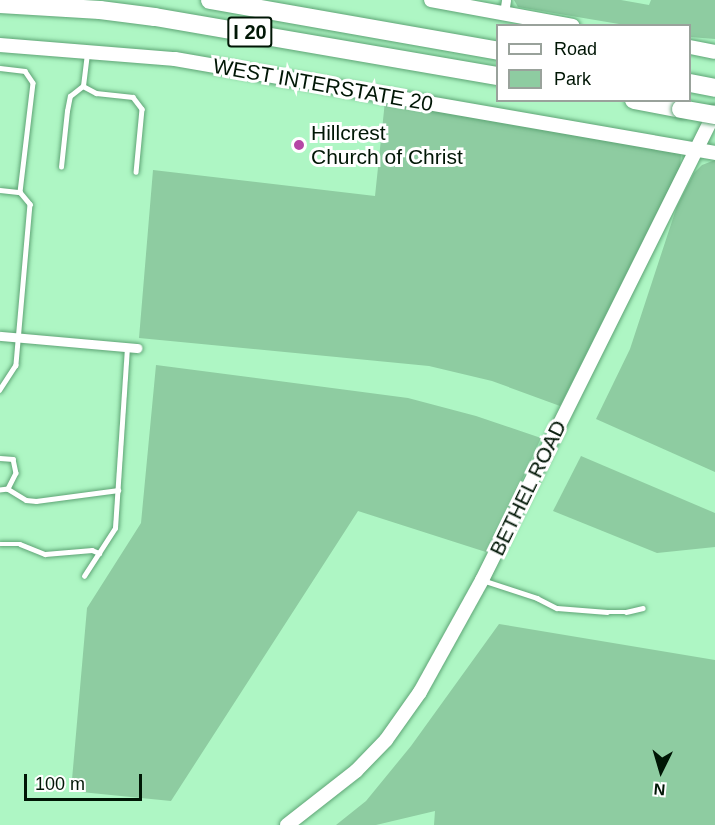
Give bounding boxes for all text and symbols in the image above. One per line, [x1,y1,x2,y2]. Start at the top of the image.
road number: I 20 [226,15,274,49]
legend [496,24,691,102]
text: Road [554,39,597,59]
street label: WEST INTERSTATE 20 [211,53,435,117]
text: Park [554,69,591,89]
place label: Hillcrest Church of Christ [311,120,463,170]
marker: Hillcrest Church of Christ [292,138,306,152]
street label: BETHEL ROAD [484,416,572,560]
north arrow [631,741,691,801]
scale bar [27,762,146,800]
text: 100 m [35,774,85,794]
text: N [653,780,666,798]

